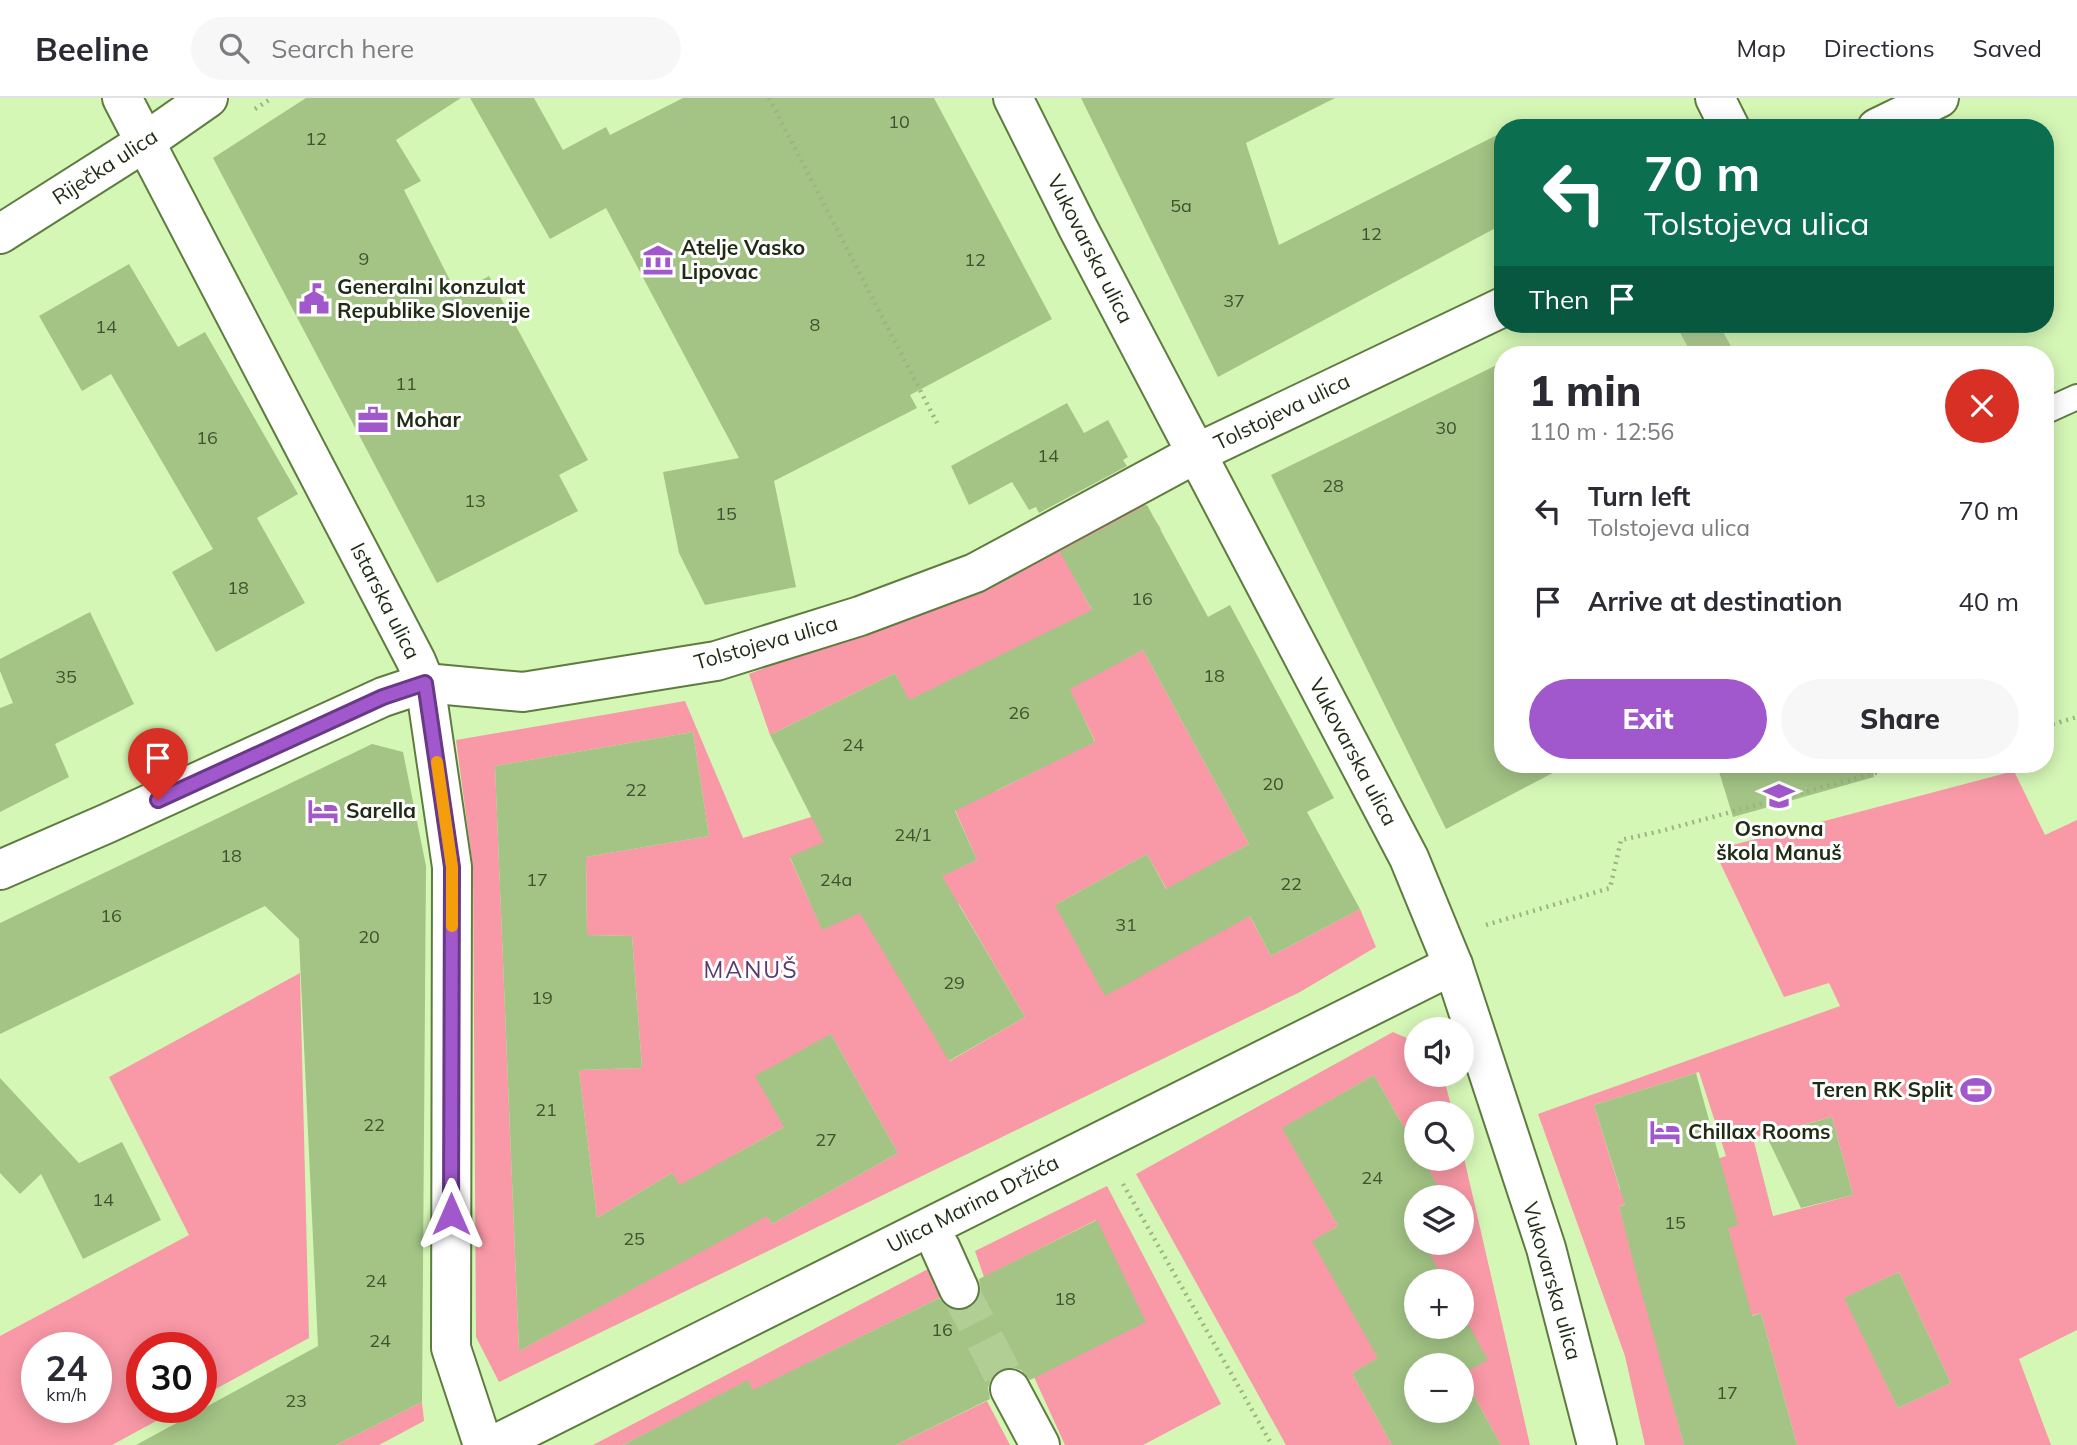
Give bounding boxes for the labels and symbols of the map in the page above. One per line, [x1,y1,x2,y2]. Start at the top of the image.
house number: 10 [888,110,910,133]
street label: Riječka ulica [47,123,162,210]
house number: 12 [305,127,327,150]
street label: Vukovarska ulica [1042,170,1140,327]
house number: 5a [1170,194,1192,217]
house number: 12 [1360,222,1382,245]
place label: Atelje Vasko Lipovac [681,234,805,284]
museum icon: Atelje Vasko Lipovac [641,243,675,277]
house number: 9 [359,247,369,270]
house number: 12 [964,248,986,271]
place label: Generalni konzulat Republike Slovenije [337,273,530,323]
public building icon: Generalni konzulat Republike Slovenije [297,282,331,316]
house number: 37 [1223,289,1245,312]
house number: 8 [810,313,820,336]
house number: 14 [95,315,117,338]
street label: Tolstojeva ulica [1209,367,1354,455]
house number: 11 [395,372,417,395]
office icon: Mohar [356,403,390,437]
place label: Mohar [396,406,461,432]
house number: 30 [1435,416,1457,439]
house number: 16 [196,426,218,449]
house number: 14 [1037,444,1059,467]
house number: 28 [1322,474,1344,497]
house number: 13 [464,489,486,512]
house number: 15 [715,502,737,525]
street label: Istarska ulica [345,538,426,663]
house number: 18 [227,576,249,599]
house number: 16 [1131,587,1153,610]
street label: Tolstojeva ulica [691,609,840,675]
house number: 18 [1203,664,1225,687]
house number: 35 [55,665,77,688]
street label: Vukovarska ulica [1304,673,1404,830]
house number: 26 [1008,701,1030,724]
pin [128,728,188,800]
house number: 24 [842,733,864,756]
house number: 20 [1262,772,1284,795]
house number: 22 [625,778,647,801]
school or university icon: Osnovna škola Manuš [1762,779,1796,813]
hotel icon: Sarella [306,794,340,828]
place label: Sarella [346,797,416,823]
place label: Osnovna škola Manuš [1716,815,1842,865]
house number: 24/1 [894,823,932,846]
house number: 18 [220,844,242,867]
house number: 17 [526,868,548,891]
house number: 24a [820,868,852,891]
house number: 22 [1280,872,1302,895]
house number: 16 [100,904,122,927]
house number: 31 [1115,913,1137,936]
house number: 20 [358,925,380,948]
district label: MANUŠ [704,955,798,984]
house number: 29 [943,971,965,994]
house number: 19 [531,986,553,1009]
sports icon: Teren RK Split [1959,1073,1993,1107]
place label: Teren RK Split [1812,1076,1953,1102]
house number: 21 [535,1098,557,1121]
house number: 22 [363,1113,385,1136]
hotel icon: Chillax Rooms [1648,1115,1682,1149]
place label: Chillax Rooms [1688,1118,1831,1144]
house number: 27 [815,1128,837,1151]
street label: Ulica Marina Držića [882,1149,1063,1258]
house number: 24 [1361,1166,1383,1189]
position arrow [414,1177,488,1251]
house number: 14 [92,1188,114,1211]
street label: Vukovarska ulica [1518,1199,1588,1363]
house number: 15 [1664,1211,1686,1234]
house number: 25 [623,1227,645,1250]
house number: 24 [365,1269,387,1292]
house number: 18 [1054,1287,1076,1310]
house number: 16 [931,1318,953,1341]
house number: 24 [369,1329,391,1352]
speed limit sign: 30 [126,1332,217,1423]
house number: 17 [1716,1381,1738,1404]
house number: 23 [285,1389,307,1412]

